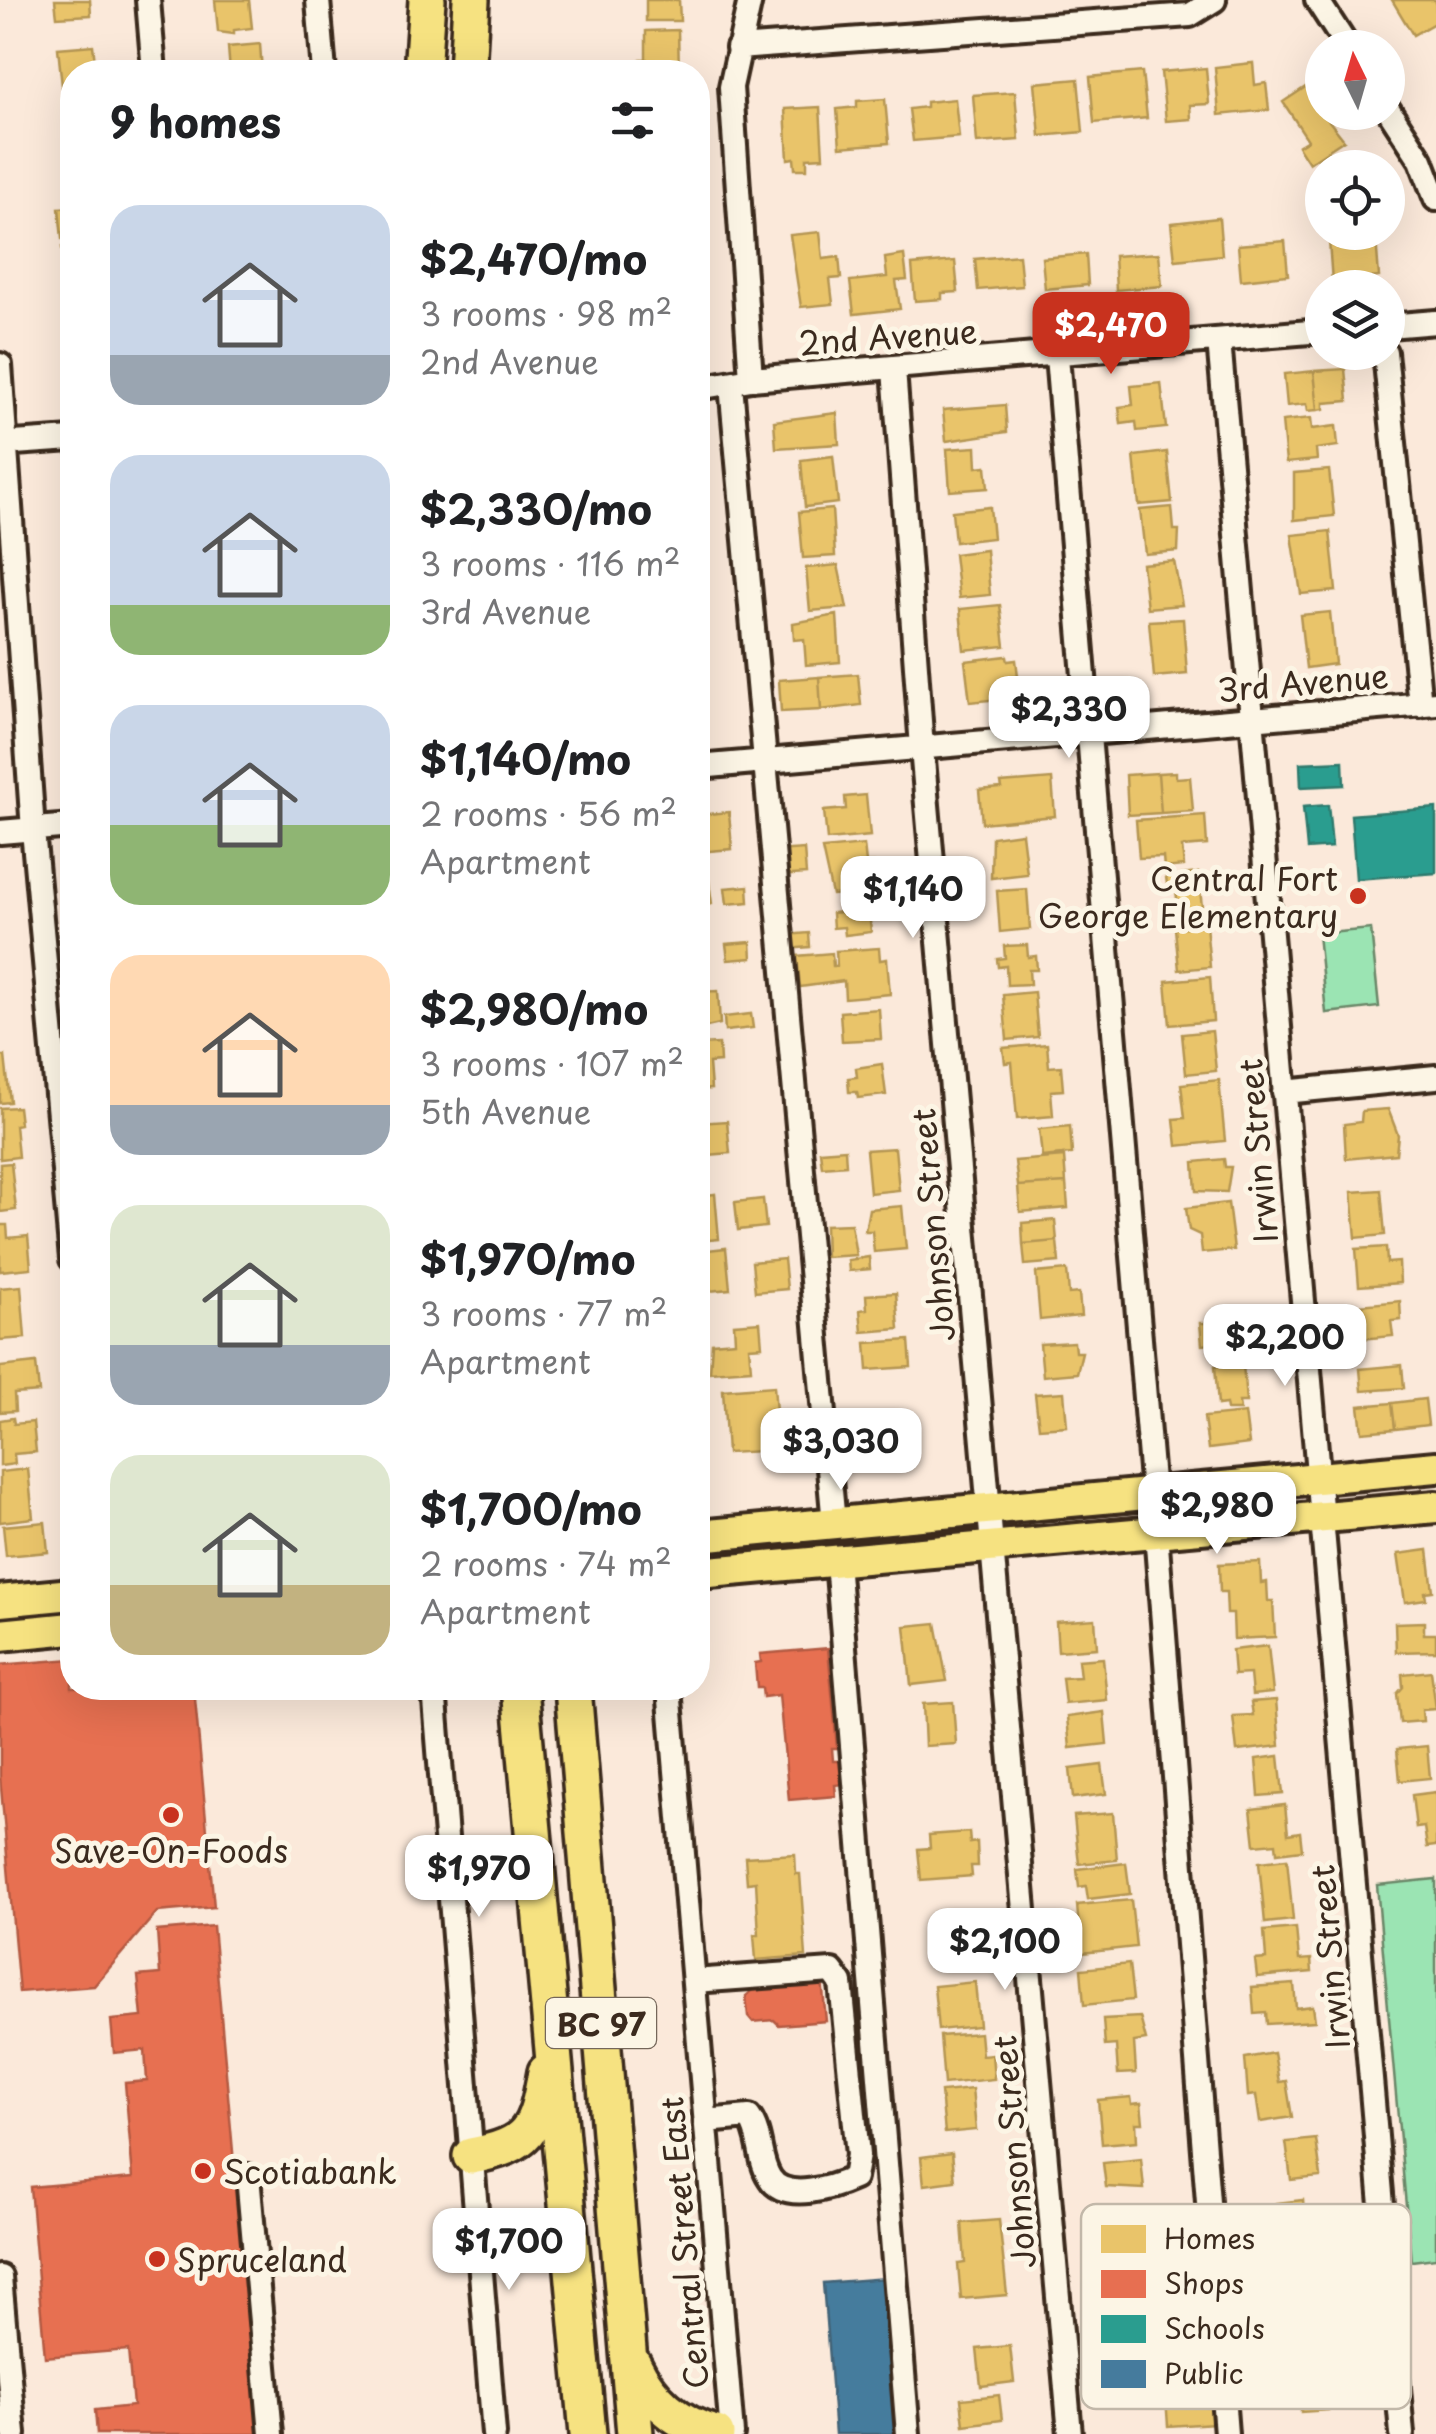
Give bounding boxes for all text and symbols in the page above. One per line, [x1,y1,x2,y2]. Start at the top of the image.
north arrow [1305,30,1405,130]
map controls [1305,30,1405,370]
text: 9 homes [110,89,281,152]
icon: filters [605,93,660,148]
button: locate [1305,150,1405,250]
text: $2,470/mo [420,226,647,289]
icon: home [190,245,310,365]
button: layers [1305,270,1405,370]
text: 3 rooms · 98 m² [420,289,672,337]
pin: $2,470 [1030,292,1192,377]
text: $2,470 [1055,300,1167,348]
street label: 2nd Avenue [797,306,979,366]
text: 2nd Avenue [420,337,599,385]
text: $2,330/mo [420,476,652,539]
icon: home [190,495,310,615]
text: 3 rooms · 116 m² [420,539,681,587]
text: 3rd Avenue [420,587,591,635]
street label: 3rd Avenue [1216,651,1390,713]
pin: $2,330 [988,676,1150,761]
text: $2,330 [1011,684,1127,732]
text: $1,140/mo [420,726,631,789]
icon: home [190,745,310,865]
text: 2 rooms · 56 m² [420,789,677,837]
text: Apartment [420,837,591,885]
place label: Central Fort George Elementary [1038,854,1338,939]
pin: $1,140 [832,856,994,941]
text: $1,140 [863,864,963,912]
marker: Central Fort George Elementary [1347,885,1369,907]
text: $2,980/mo [420,976,648,1039]
icon: home [190,995,310,1115]
text: 3 rooms · 107 m² [420,1039,684,1087]
street label: Irwin Street [1225,1057,1289,1245]
text: 5th Avenue [420,1087,591,1135]
street label: Johnson Street [898,1106,966,1344]
text: $1,970/mo [420,1226,635,1289]
icon: home [190,1245,310,1365]
text: 3 rooms · 77 m² [420,1289,668,1337]
pin: $2,200 [1204,1304,1366,1389]
text: $2,200 [1225,1312,1345,1360]
text: Apartment [420,1337,591,1385]
pin: $3,030 [760,1408,922,1493]
text: $3,030 [783,1416,899,1464]
pin: $2,980 [1136,1472,1298,1557]
text: $1,700/mo [420,1476,642,1539]
text: $2,980 [1160,1480,1274,1528]
icon: home [190,1495,310,1615]
text: 2 rooms · 74 m² [420,1539,672,1587]
text: Apartment [420,1587,591,1635]
marker: Save-On-Foods [160,1804,182,1826]
place label: Save-On-Foods [54,1826,288,1874]
pin: $1,970 [398,1835,560,1920]
text: $1,970 [427,1843,531,1891]
street label: Irwin Street [1297,1863,1361,2051]
pin: $2,100 [924,1908,1086,1993]
text: $2,100 [949,1916,1061,1964]
road number: BC 97 [546,1998,656,2048]
street label: Johnson Street [979,2033,1047,2271]
street label: Central Street East [646,2095,720,2391]
place label: Scotiabank [223,2147,397,2195]
marker: Scotiabank [192,2160,214,2182]
legend [1081,2204,1411,2409]
pin: $1,700 [428,2208,590,2293]
text: $1,700 [455,2216,563,2264]
text: Homes [1164,2216,1255,2259]
place label: Spruceland [177,2235,347,2283]
marker: Spruceland [146,2248,168,2270]
text: Shops [1164,2261,1244,2304]
text: Schools [1164,2306,1265,2349]
text: Public [1164,2351,1243,2394]

